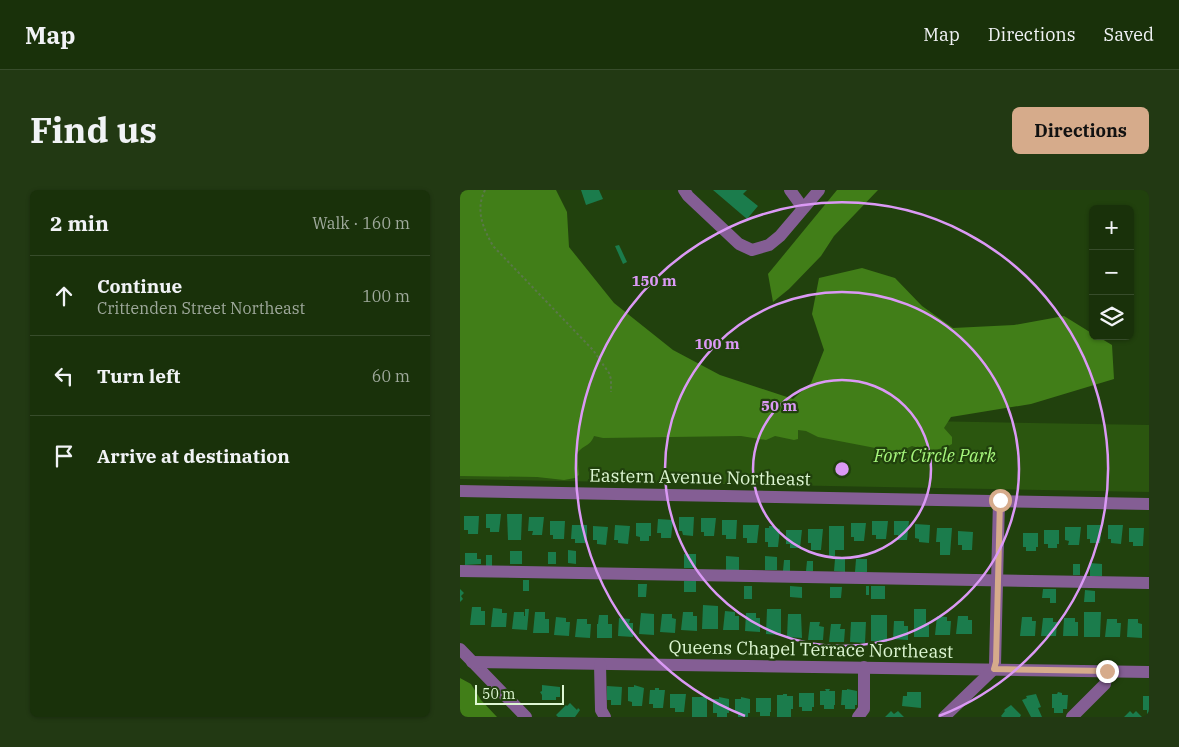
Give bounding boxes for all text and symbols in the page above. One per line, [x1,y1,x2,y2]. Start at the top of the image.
text: Map [25,19,75,51]
text: Map [923,23,960,46]
text: Directions [988,23,1076,46]
text: Saved [1104,23,1154,46]
text: Find us [30,107,157,153]
button: Directions [1012,107,1149,154]
map controls [1089,205,1134,340]
button: + [1089,205,1134,250]
text: 2 min [50,209,109,237]
text: Walk · 160 m [312,213,410,233]
button: − [1089,250,1134,295]
text: 150 m [631,271,677,290]
text: Continue [97,274,182,298]
icon: ahead [50,282,78,310]
text: 100 m [362,286,410,306]
button: layers [1089,295,1134,340]
text: Crittenden Street Northeast [97,298,305,318]
text: 100 m [694,334,740,353]
icon: left [50,362,78,390]
text: Turn left [97,364,180,388]
text: 60 m [372,366,410,386]
text: 50 m [761,396,797,415]
icon: arrive [50,442,78,470]
text: Arrive at destination [97,444,290,468]
park label: Fort Circle Park [873,444,997,467]
centre of rings [833,460,851,478]
street label: Eastern Avenue Northeast [589,464,811,490]
route start [989,489,1012,512]
street label: Queens Chapel Terrace Northeast [668,635,954,663]
route end [1096,660,1119,683]
scale bar [475,682,564,705]
text: 50 m [482,685,515,703]

